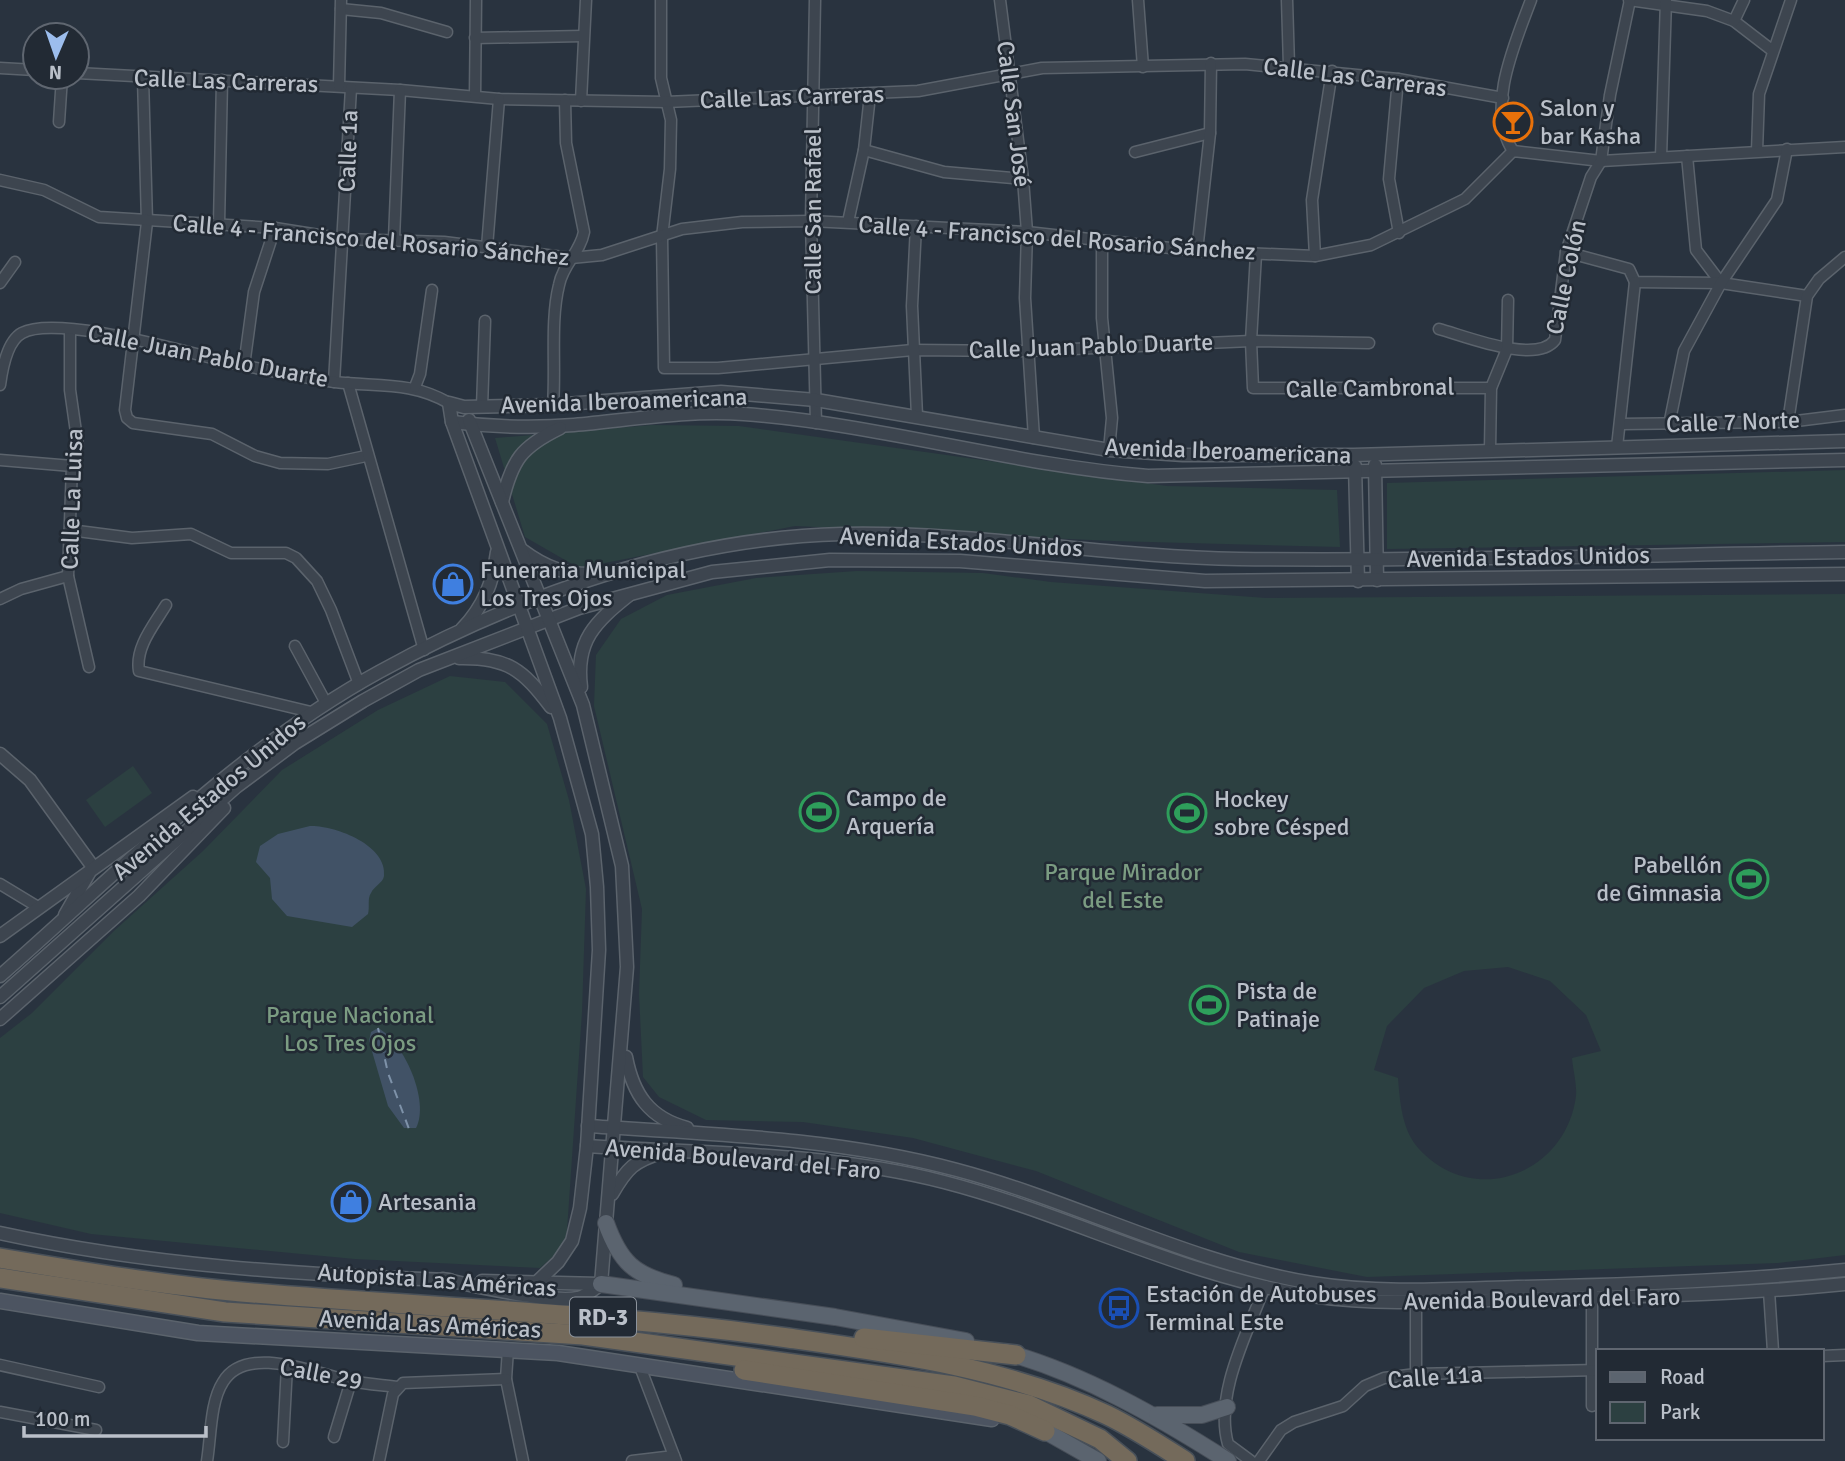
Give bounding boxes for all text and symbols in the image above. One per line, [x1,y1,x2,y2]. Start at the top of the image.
north arrow [21,21,91,91]
street label: Calle San José [990,39,1038,189]
street label: Calle Las Carreras [1262,51,1448,103]
text: N [48,60,62,84]
street label: Calle Las Carreras [133,63,319,99]
street label: Calle Las Carreras [699,79,885,115]
place label: Salon y bar Kasha [1540,93,1641,151]
bar icon: Salon y bar Kasha [1492,101,1534,143]
street label: Calle 1a [332,109,364,193]
street label: Calle San Rafael [798,128,828,294]
street label: Calle 4 - Francisco del Rosario Sánchez [171,208,571,272]
street label: Calle 4 - Francisco del Rosario Sánchez [857,209,1257,267]
street label: Calle Colón [1539,217,1593,337]
street label: Calle Juan Pablo Duarte [85,318,331,394]
street label: Calle Juan Pablo Duarte [968,327,1214,365]
street label: Calle Cambronal [1285,372,1455,404]
street label: Avenida Iberoamericana [500,382,748,420]
street label: Calle 7 Norte [1666,405,1800,439]
street label: Calle La Luisa [55,428,89,570]
street label: Avenida Iberoamericana [1104,432,1352,470]
street label: Avenida Estados Unidos [839,521,1083,563]
street label: Avenida Estados Unidos [1406,540,1650,574]
place label: Funeraria Municipal Los Tres Ojos [480,555,686,613]
shop icon: Funeraria Municipal Los Tres Ojos [432,563,474,605]
street label: Avenida Estados Unidos [106,707,312,887]
place label: Campo de Arquería [846,783,947,841]
place label: Hockey sobre Césped [1214,784,1350,842]
sports icon: Campo de Arquería [798,791,840,833]
sports icon: Hockey sobre Césped [1166,792,1208,834]
place label: Pabellón de Gimnasia [1596,850,1722,908]
park label: Parque Mirador del Este [1044,857,1202,915]
sports icon: Pabellón de Gimnasia [1728,858,1770,900]
place label: Pista de Patinaje [1236,976,1320,1034]
sports icon: Pista de Patinaje [1188,984,1230,1026]
park label: Parque Nacional Los Tres Ojos [266,1000,434,1058]
street label: Avenida Boulevard del Faro [604,1132,882,1186]
shop icon: Artesania [330,1181,372,1223]
place label: Artesania [378,1187,477,1217]
street label: Autopista Las Américas [316,1257,558,1303]
place label: Estación de Autobuses Terminal Este [1146,1279,1377,1337]
street label: Avenida Boulevard del Faro [1403,1282,1681,1316]
bus stop icon: Estación de Autobuses Terminal Este [1098,1287,1140,1329]
road number: RD-3 [570,1298,636,1336]
street label: Avenida Las Américas [318,1303,542,1345]
legend [1596,1349,1824,1440]
street label: Calle 29 [277,1351,365,1397]
street label: Calle 11a [1386,1359,1484,1395]
text: Road [1660,1364,1705,1390]
scale bar [24,1394,206,1438]
text: Park [1660,1399,1701,1425]
text: 100 m [35,1406,90,1432]

